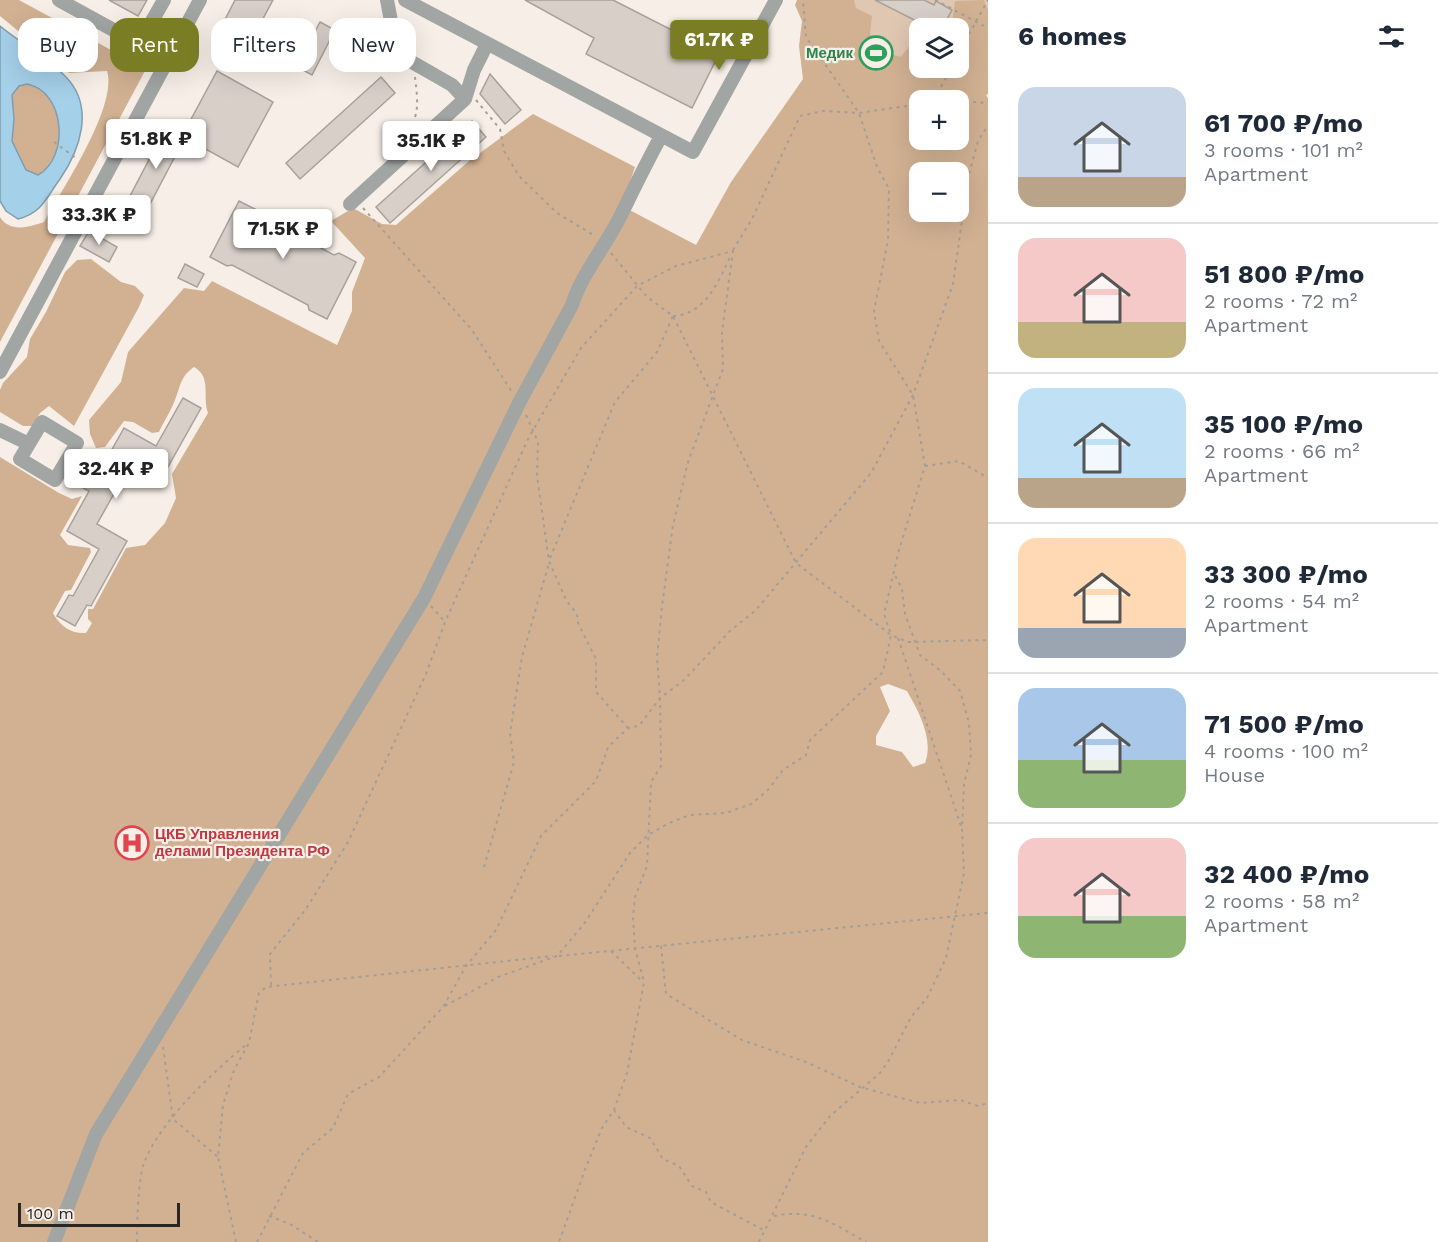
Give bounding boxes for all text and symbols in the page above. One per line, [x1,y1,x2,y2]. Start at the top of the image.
chip: Buy [18,18,98,72]
chip: Rent [110,18,199,72]
chip: Filters [211,18,317,72]
chip: New [329,18,416,72]
map controls [909,18,969,222]
button: layers [909,18,969,78]
pin: 61.7K ₽ [664,20,774,71]
icon: filters [1375,20,1408,53]
text: 6 homes [1018,21,1127,51]
text: 61.7K ₽ [684,27,754,51]
sports icon: Медик [858,35,894,71]
place label: Медик [806,44,853,62]
button: + [909,90,969,150]
text: 61 700 ₽/mo [1204,108,1363,138]
icon: home [1066,111,1138,183]
pin: 51.8K ₽ [101,119,211,170]
pin: 35.1K ₽ [376,121,486,172]
text: 51.8K ₽ [120,126,192,150]
text: 35.1K ₽ [396,128,466,152]
text: 3 rooms · 101 m² [1204,138,1363,162]
button: − [909,162,969,222]
text: Apartment [1204,162,1308,186]
pin: 33.3K ₽ [44,195,154,246]
text: 33.3K ₽ [62,202,136,226]
pin: 71.5K ₽ [228,209,338,260]
text: 71.5K ₽ [247,216,319,240]
text: 51 800 ₽/mo [1204,259,1364,289]
icon: home [1066,262,1138,334]
text: 2 rooms · 72 m² [1204,289,1357,313]
text: Apartment [1204,313,1308,337]
text: 35 100 ₽/mo [1204,409,1363,439]
icon: home [1066,412,1138,484]
text: 2 rooms · 66 m² [1204,439,1360,463]
pin: 32.4K ₽ [61,449,171,500]
text: 32.4K ₽ [78,456,154,480]
text: Apartment [1204,463,1308,487]
text: 33 300 ₽/mo [1204,559,1368,589]
icon: home [1066,562,1138,634]
text: 2 rooms · 54 m² [1204,589,1359,613]
text: Apartment [1204,613,1308,637]
text: 71 500 ₽/mo [1204,709,1364,739]
icon: home [1066,712,1138,784]
text: 4 rooms · 100 m² [1204,739,1368,763]
text: House [1204,763,1265,787]
hospital icon: ЦКБ Управления делами Президента РФ [114,825,150,861]
place label: ЦКБ Управления делами Президента РФ [155,825,330,860]
text: 32 400 ₽/mo [1204,859,1369,889]
icon: home [1066,862,1138,934]
text: 2 rooms · 58 m² [1204,889,1359,913]
text: Apartment [1204,913,1308,937]
scale bar [18,1200,180,1228]
text: 100 m [27,1204,74,1223]

